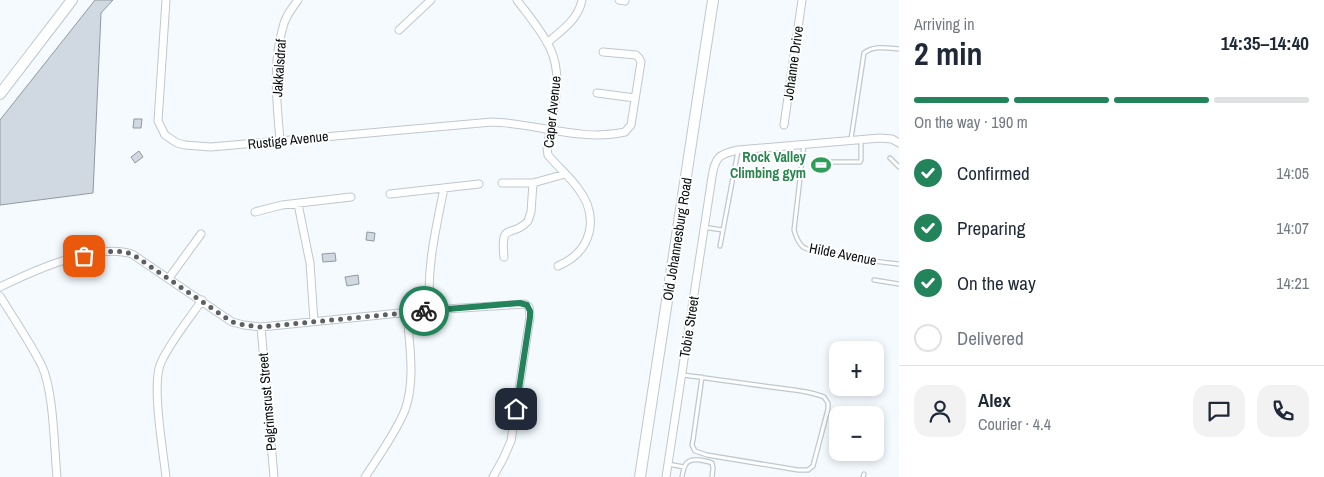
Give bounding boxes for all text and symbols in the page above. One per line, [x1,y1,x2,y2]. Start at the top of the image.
text: Arriving in [914,13,975,35]
street label: Johanne Drive [779,25,807,101]
text: 14:35–14:40 [1221,30,1309,56]
text: 2 min [914,32,983,75]
street label: Jakkalsdraf [268,38,290,98]
street label: Caper Avenue [539,75,565,149]
text: On the way · 190 m [914,111,1028,133]
street label: Rustige Avenue [247,127,329,153]
place label: Rock Valley Climbing gym [730,148,807,182]
sports icon: Rock Valley Climbing gym [810,154,832,176]
icon: check [914,159,942,187]
text: Confirmed [957,160,1030,186]
text: 14:05 [1276,162,1309,184]
street label: Old Johannesburg Road [658,176,696,302]
icon: check [914,214,942,242]
text: Preparing [957,215,1025,241]
text: 14:07 [1276,217,1309,239]
pin [63,235,105,277]
street label: Hilde Avenue [808,239,878,269]
icon: bag [70,242,98,270]
icon: check [914,269,942,297]
text: On the way [957,270,1036,296]
text: 14:21 [1276,272,1309,294]
courier [399,286,449,336]
street label: Tobie Street [675,295,703,359]
icon: bike [410,297,438,325]
text: Delivered [957,325,1024,351]
map controls [829,341,884,461]
button: + [829,341,884,396]
street label: Pelgrimsrust Street [254,352,280,452]
button: person [914,385,966,437]
button: chat [1193,385,1245,437]
button: phone [1257,385,1309,437]
text: Alex [978,387,1011,413]
pin [495,388,537,430]
icon: home [502,395,530,423]
button: − [829,406,884,461]
text: Courier · 4.4 [978,413,1051,435]

